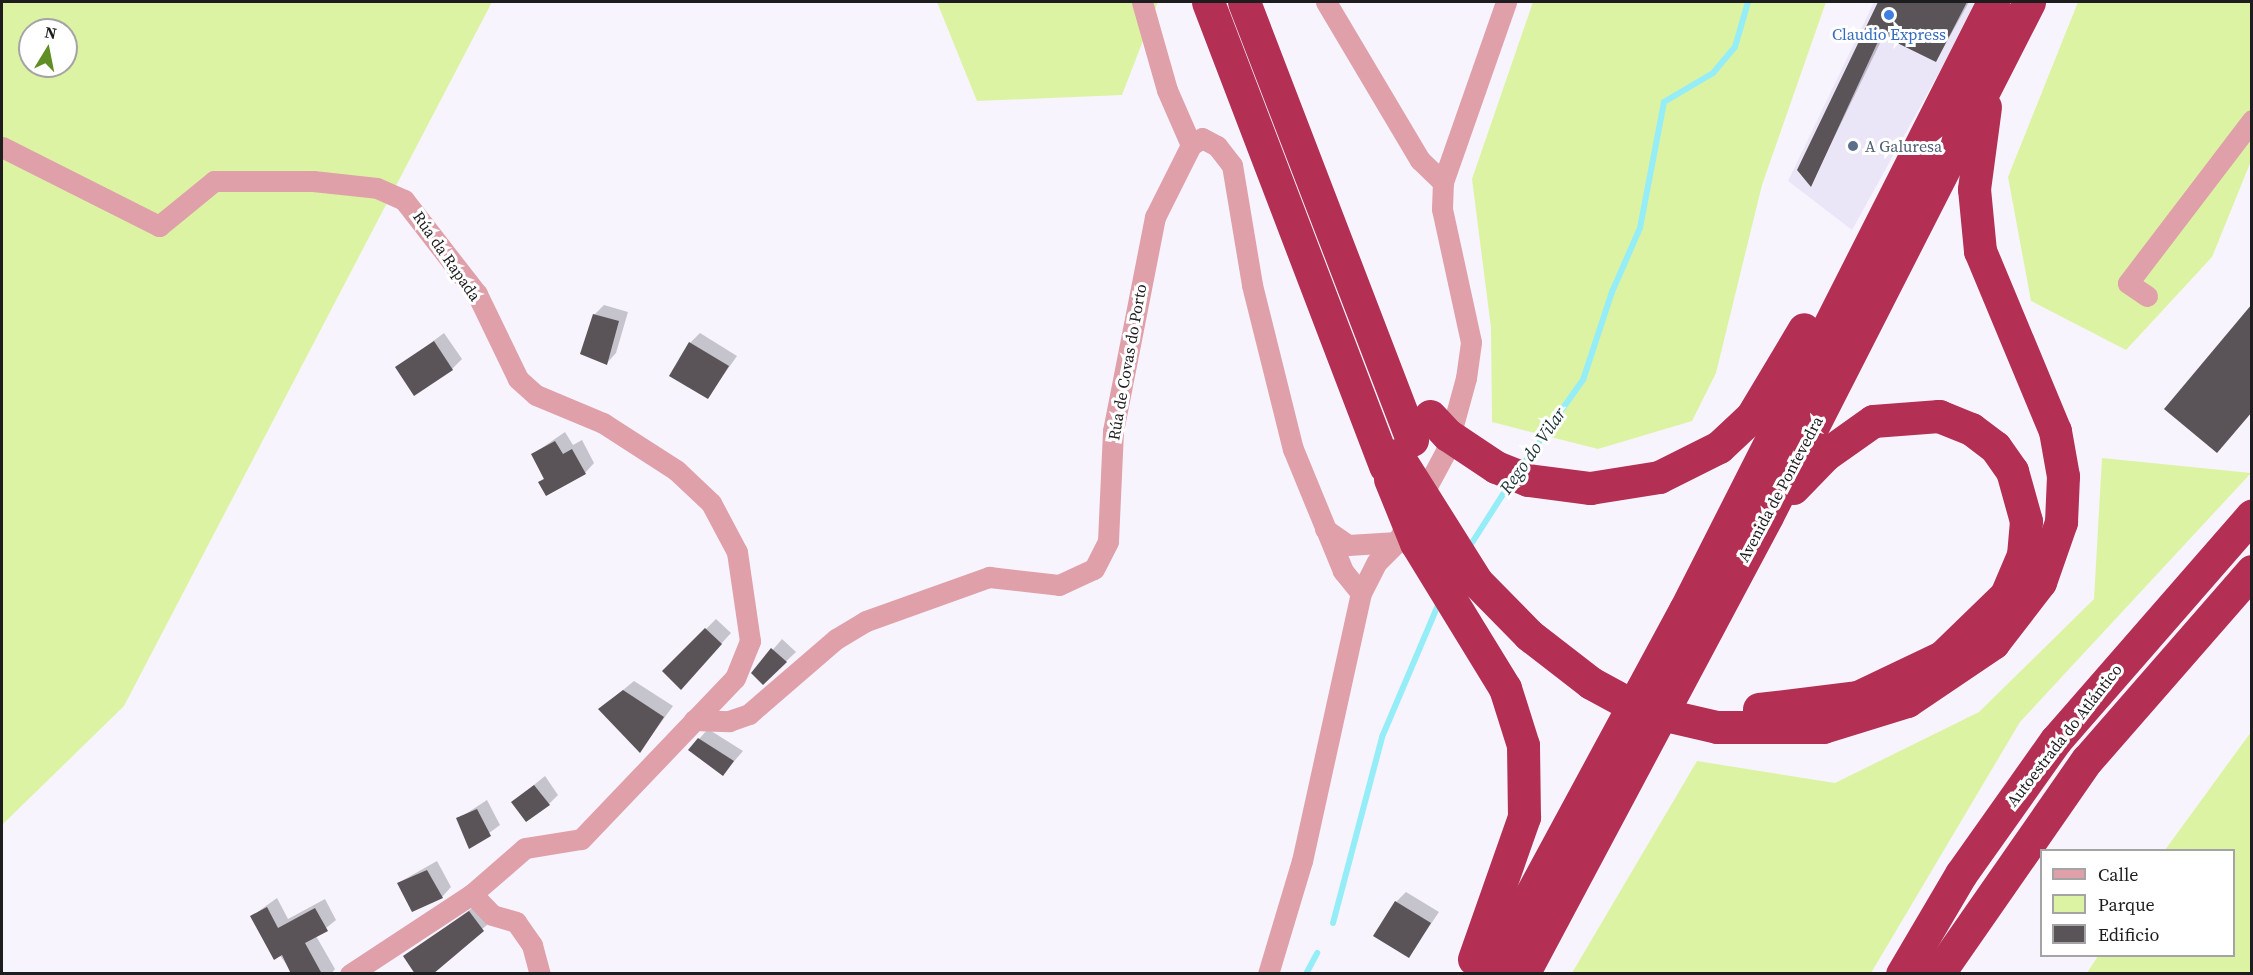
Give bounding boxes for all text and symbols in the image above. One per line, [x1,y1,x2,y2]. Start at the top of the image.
marker: Claudio Express [1882,8,1896,22]
north arrow [18,18,78,78]
text: N [43,20,58,44]
place label: Claudio Express [1832,24,1946,44]
place label: A Galuresa [1865,136,1942,156]
marker: A Galuresa [1846,139,1860,153]
street label: Rúa da Rapada [409,207,485,305]
street label: Rúa de Covas do Porto [1104,282,1150,442]
water label: Rego do Vilar [1495,404,1571,498]
street label: Avenida de Pontevedra [1733,413,1827,565]
street label: Autoestrada do Atlántico [2002,660,2126,810]
legend [2040,849,2235,957]
text: Calle [2098,862,2138,887]
text: Parque [2098,892,2155,917]
text: Edificio [2098,922,2159,947]

